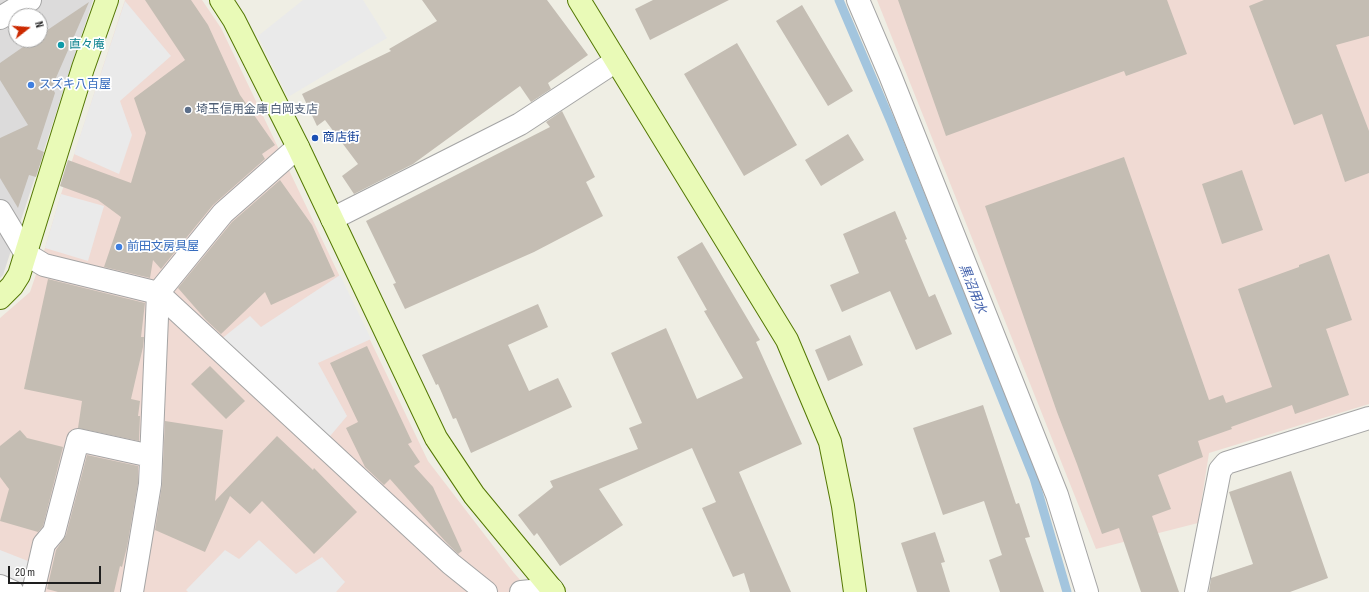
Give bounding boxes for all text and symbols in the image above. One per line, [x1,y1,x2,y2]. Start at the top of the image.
north arrow [8,8,48,48]
text: N [32,20,46,29]
place label: 直々庵 [69,38,105,52]
marker: 直々庵 [56,40,66,50]
place label: スズキ八百屋 [39,78,111,92]
marker: スズキ八百屋 [26,80,36,90]
place label: 埼玉信用金庫 白岡支店 [196,103,318,117]
marker: 埼玉信用金庫 白岡支店 [183,105,193,115]
place label: 商店街 [323,131,359,145]
marker: 商店街 [310,133,320,143]
place label: 前田文房具屋 [127,240,199,254]
marker: 前田文房具屋 [114,242,124,252]
water label: 黒沼用水 [955,262,989,316]
scale bar [10,558,103,584]
text: 20 m [15,565,35,580]

